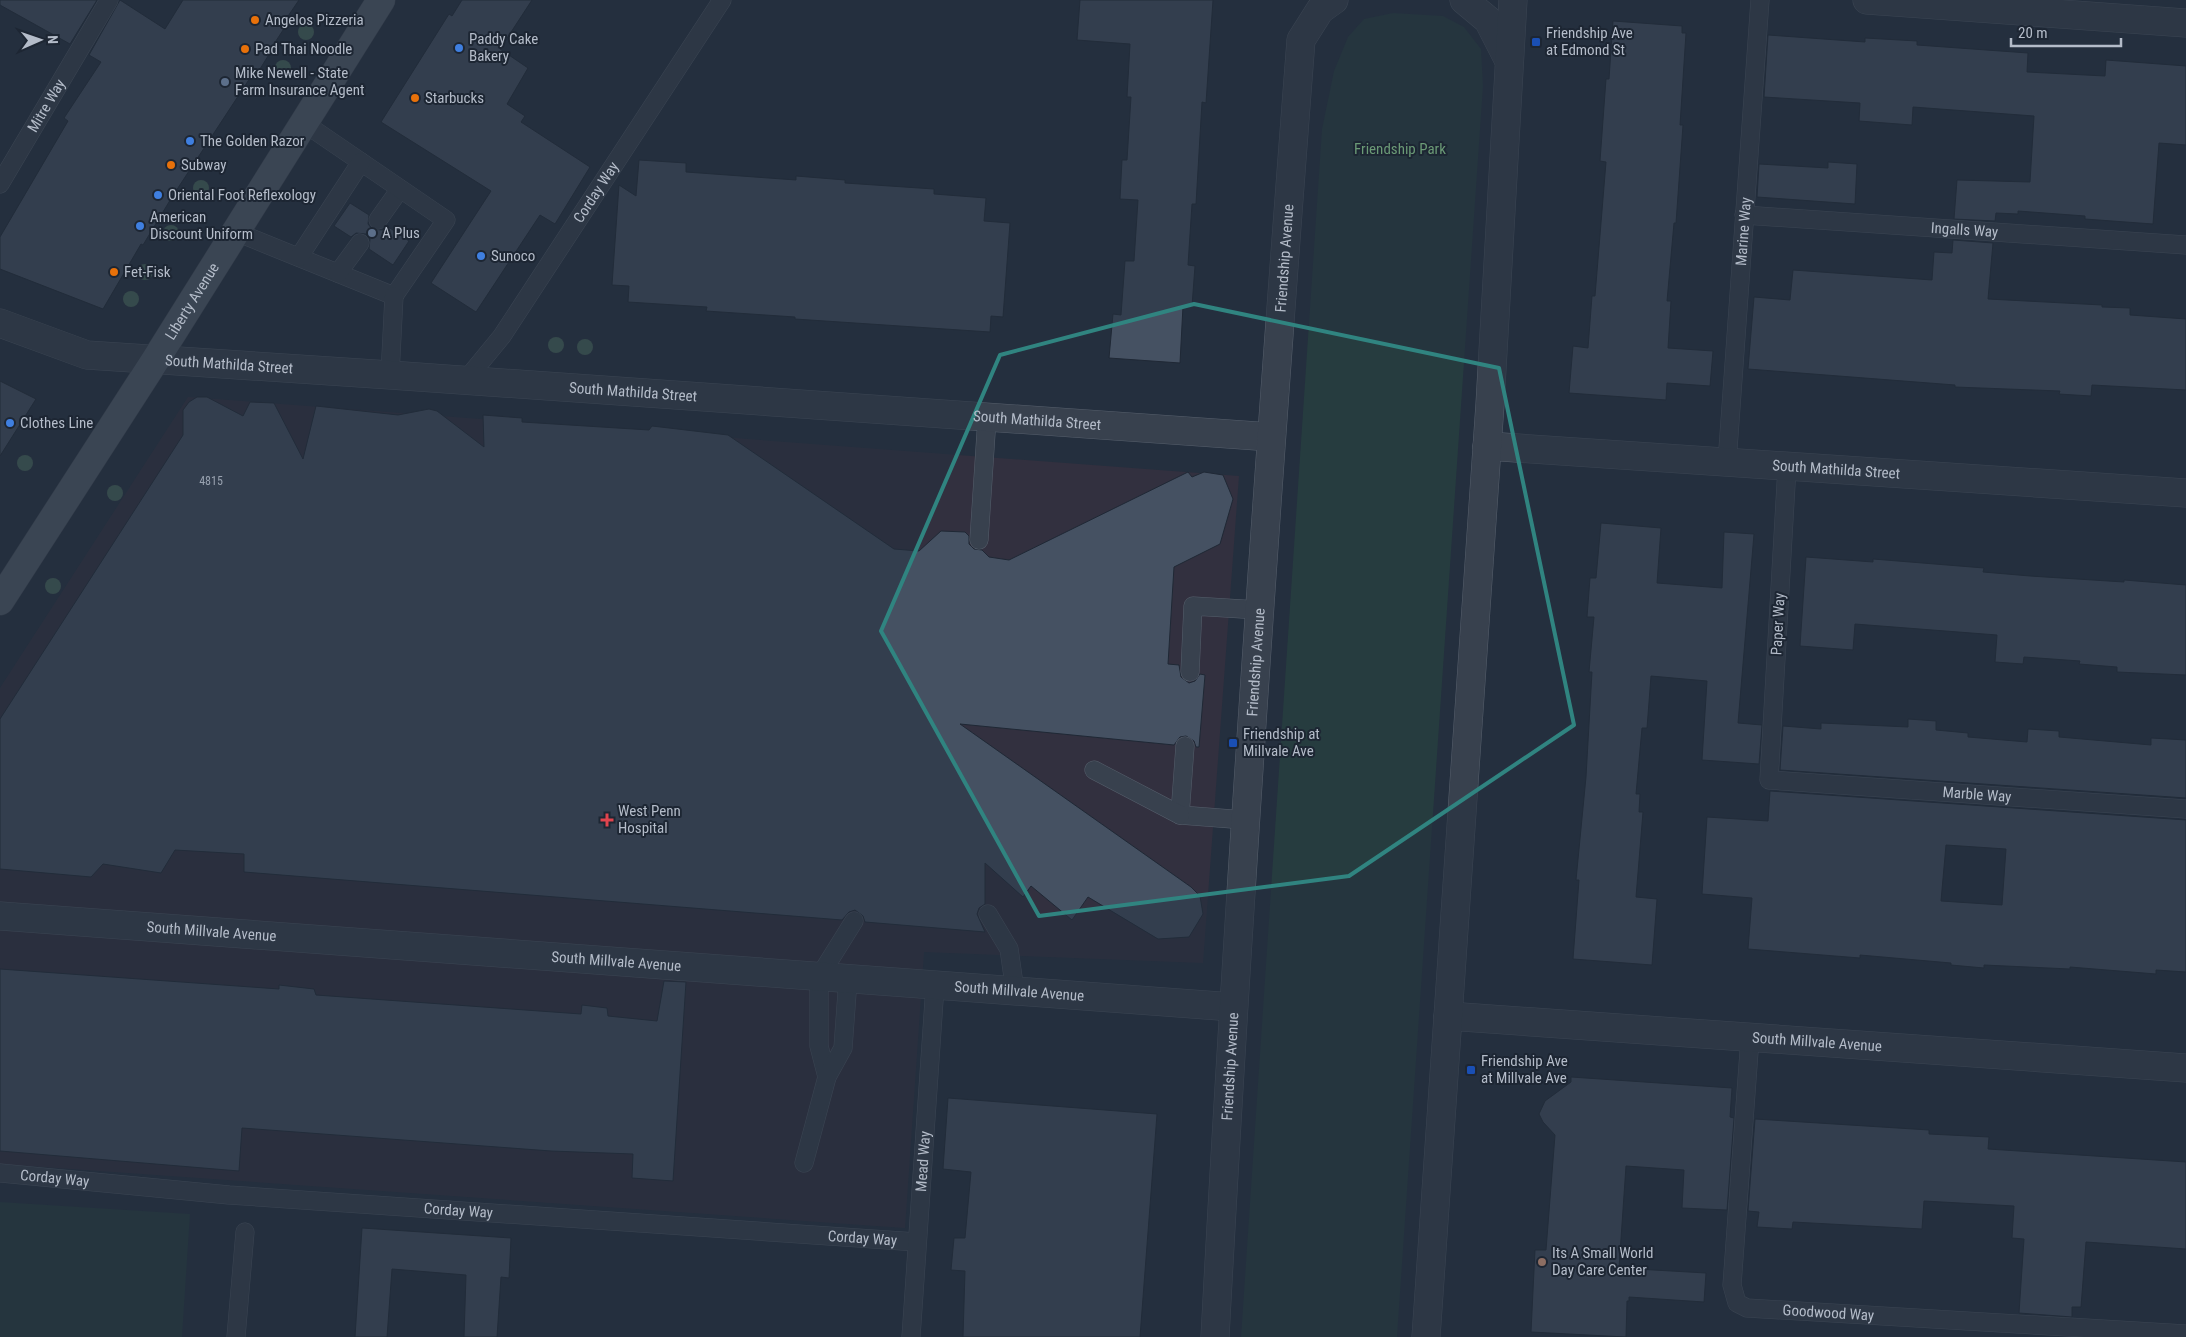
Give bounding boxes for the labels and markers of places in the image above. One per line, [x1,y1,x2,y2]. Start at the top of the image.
place label: Angelos Pizzeria [265,11,364,29]
marker: Angelos Pizzeria [249,14,261,26]
place label: Friendship Ave at Edmond St [1546,24,1633,59]
place label: Paddy Cake Bakery [469,30,538,65]
marker: Friendship Ave at Edmond St [1530,36,1542,48]
place label: Pad Thai Noodle [255,40,352,58]
marker: Paddy Cake Bakery [453,42,465,54]
marker: Pad Thai Noodle [239,43,251,55]
place label: Mike Newell - State Farm Insurance Agent [235,64,364,99]
marker: Mike Newell - State Farm Insurance Agent [219,76,231,88]
place label: Starbucks [425,89,484,107]
marker: Starbucks [409,92,421,104]
place label: The Golden Razor [200,132,305,150]
marker: The Golden Razor [184,135,196,147]
place label: Subway [181,156,227,174]
marker: Subway [165,159,177,171]
place label: Oriental Foot Reflexology [168,186,316,204]
marker: Oriental Foot Reflexology [152,189,164,201]
place label: American Discount Uniform [150,208,253,243]
marker: American Discount Uniform [134,220,146,232]
place label: A Plus [382,224,420,242]
marker: A Plus [366,227,378,239]
place label: Sunoco [491,247,535,265]
marker: Sunoco [475,250,487,262]
place label: Fet-Fisk [124,263,171,281]
marker: Fet-Fisk [108,266,120,278]
place label: Clothes Line [20,414,93,432]
marker: Clothes Line [4,417,16,429]
place label: Friendship at Millvale Ave [1243,725,1320,760]
marker: Friendship at Millvale Ave [1227,737,1239,749]
place label: West Penn Hospital [618,802,681,837]
marker: West Penn Hospital [600,813,614,827]
place label: Friendship Ave at Millvale Ave [1481,1052,1568,1087]
marker: Friendship Ave at Millvale Ave [1465,1064,1477,1076]
place label: Its A Small World Day Care Center [1552,1244,1653,1279]
marker: Its A Small World Day Care Center [1536,1256,1548,1268]

